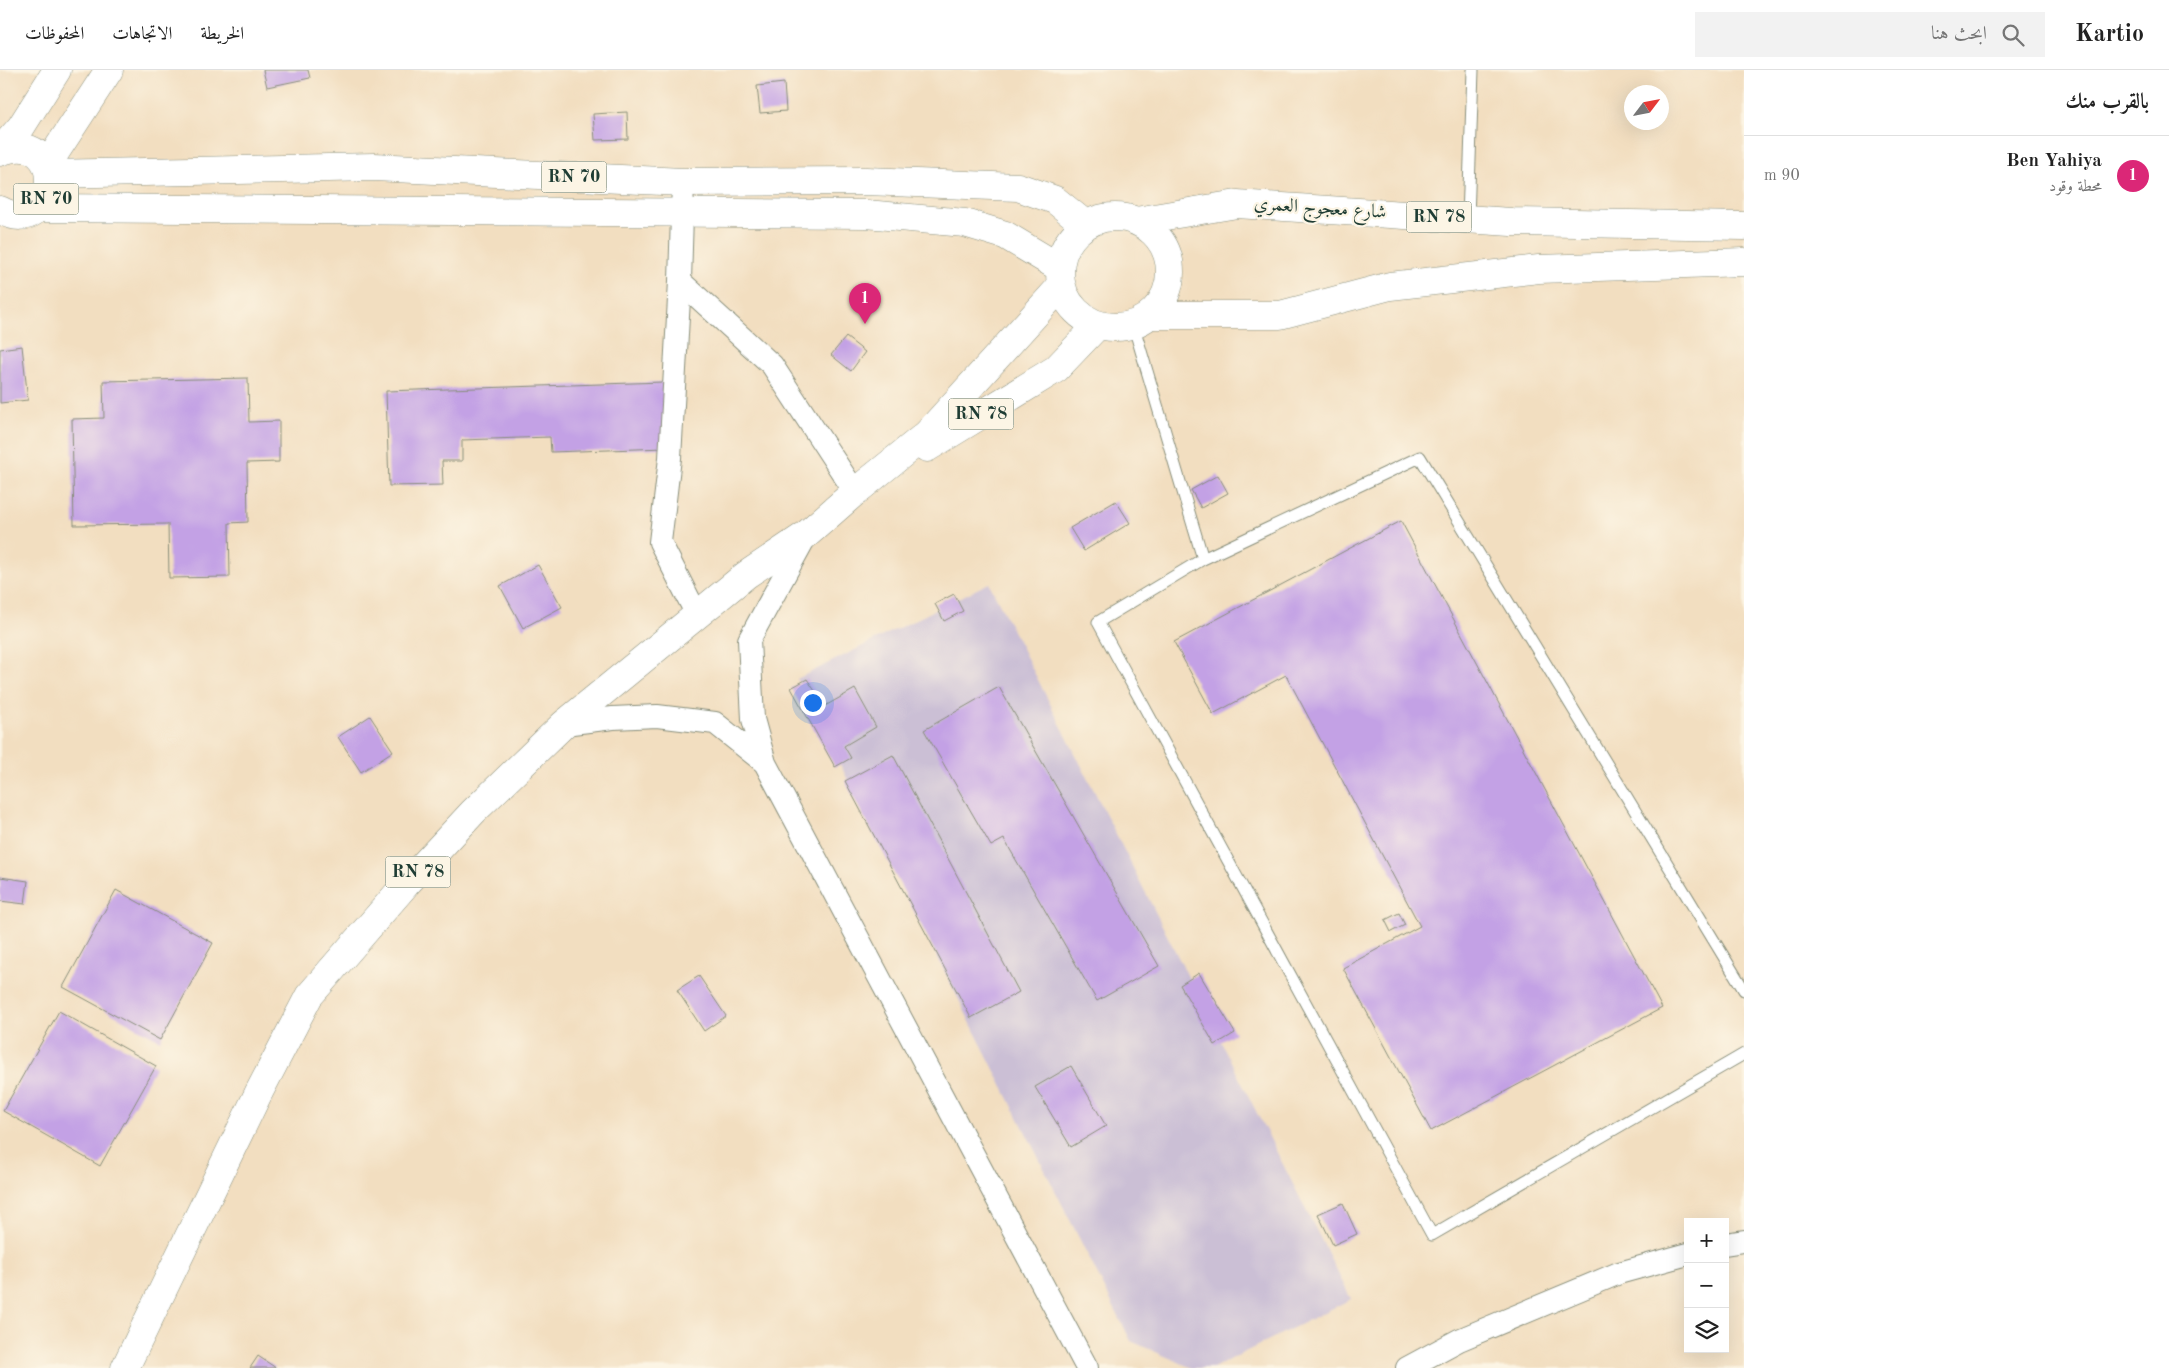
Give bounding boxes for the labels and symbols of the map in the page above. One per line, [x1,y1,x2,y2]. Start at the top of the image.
north arrow [1624,85,1669,130]
road number: RN 70 [542,161,606,192]
road number: RN 70 [13,184,78,214]
street label: شارع معجوج العمري [1253,195,1387,229]
road number: RN 78 [1406,202,1472,232]
pin: 1 [849,283,881,324]
road number: RN 78 [948,398,1014,429]
your location [800,690,826,716]
road number: RN 78 [386,856,450,888]

